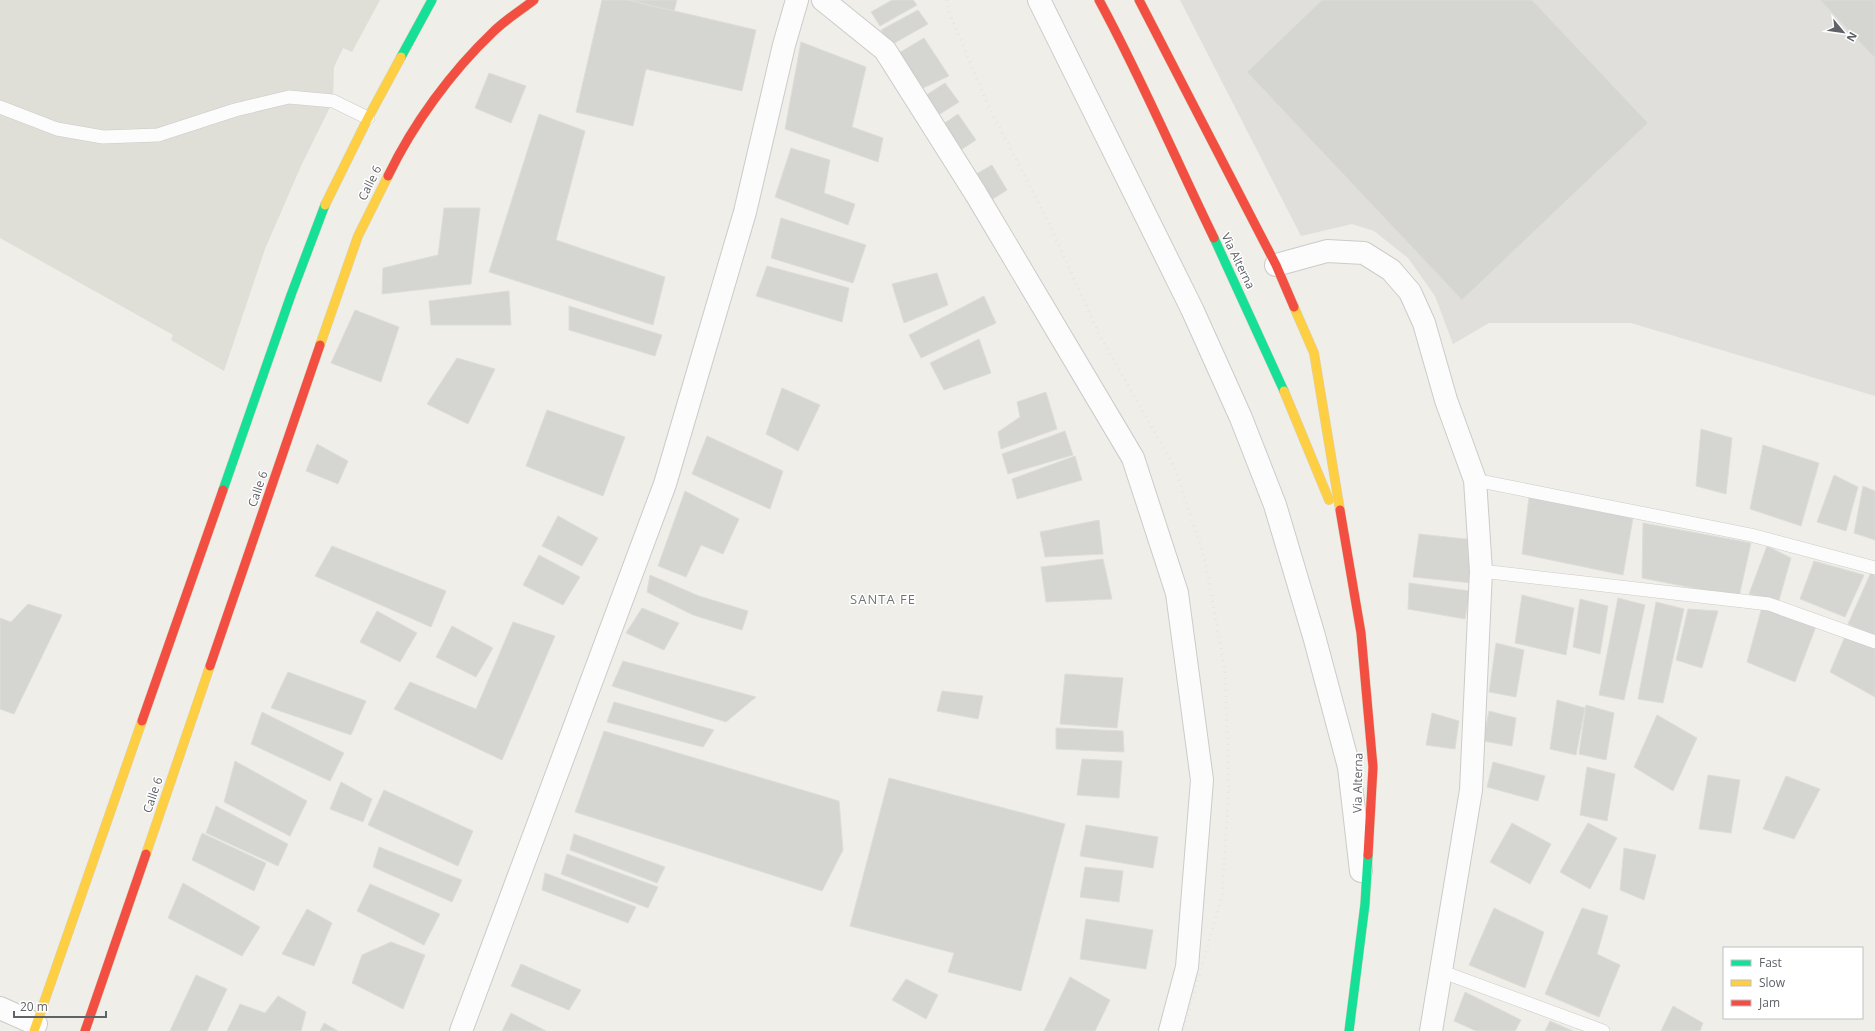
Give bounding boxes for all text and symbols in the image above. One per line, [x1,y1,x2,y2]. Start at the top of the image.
north arrow [1823,12,1863,52]
text: N [1843,30,1861,45]
street label: Calle 6 [354,162,385,203]
street label: Via Alterna [1218,230,1259,292]
street label: Calle 6 [243,468,272,509]
district label: SANTA FE [850,590,916,608]
street label: Via Alterna [1348,753,1367,813]
street label: Calle 6 [138,774,167,815]
legend [1723,947,1863,1019]
text: Fast [1759,954,1782,971]
text: Slow [1759,974,1786,991]
scale bar [14,993,106,1019]
text: Jam [1758,994,1780,1011]
text: 20 m [20,998,48,1015]

